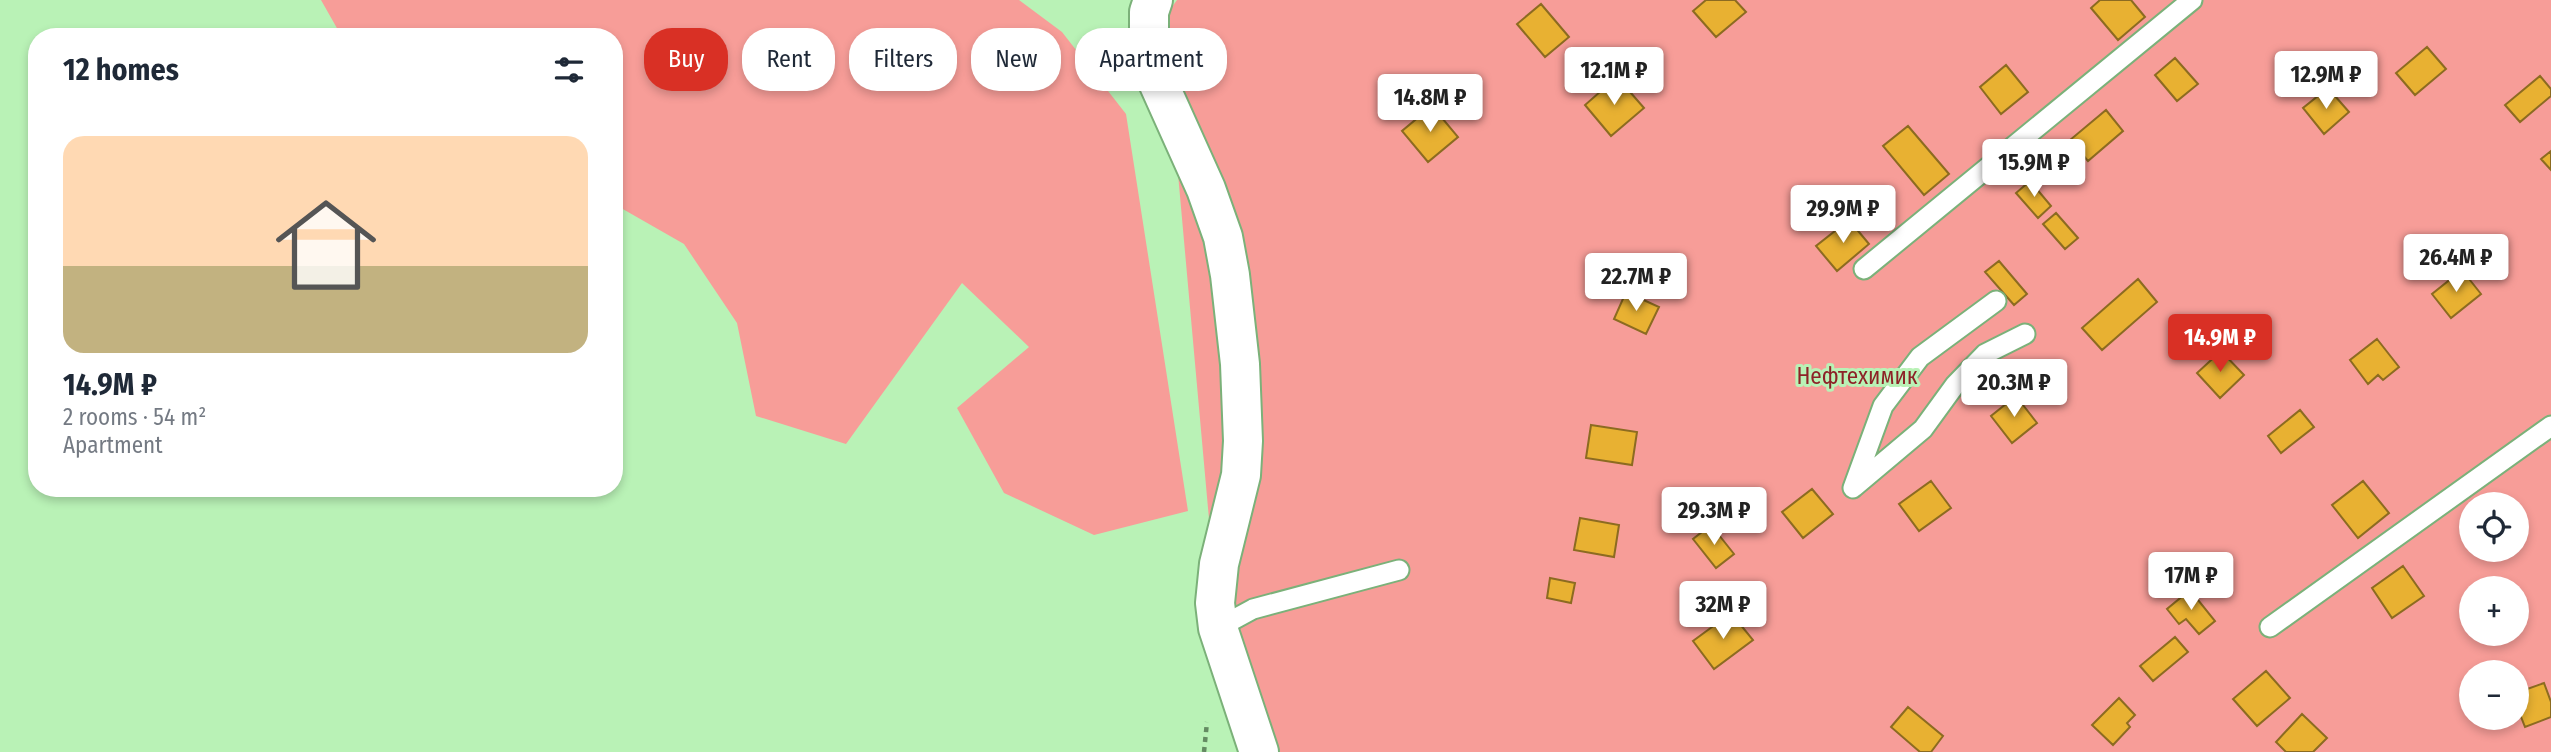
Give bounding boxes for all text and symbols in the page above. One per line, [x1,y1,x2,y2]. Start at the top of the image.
chip: Buy [644,28,728,91]
chip: Rent [742,28,835,91]
chip: Filters [849,28,957,91]
chip: New [971,28,1061,91]
chip: Apartment [1075,28,1227,91]
pin: 12.1M ₽ [1549,48,1679,107]
icon: filters [550,51,588,89]
text: 12 homes [63,52,179,88]
pin: 12.9M ₽ [2261,52,2391,111]
text: 12.1M ₽ [1581,56,1647,84]
text: 12.9M ₽ [2291,60,2361,88]
pin: 14.8M ₽ [1365,74,1495,134]
text: 14.8M ₽ [1394,83,1466,111]
pin: 15.9M ₽ [1969,140,2099,199]
text: 15.9M ₽ [1998,148,2070,176]
icon: home [263,182,389,308]
pin: 29.9M ₽ [1778,186,1908,245]
text: 29.9M ₽ [1807,194,1879,222]
pin: 26.4M ₽ [2391,234,2521,294]
text: 26.4M ₽ [2419,243,2493,271]
pin: 22.7M ₽ [1571,254,1701,313]
text: 22.7M ₽ [1601,262,1671,290]
pin: 14.9M ₽ [2155,314,2285,374]
text: 14.9M ₽ [2184,323,2256,351]
pin: 20.3M ₽ [1949,360,2079,419]
park label: Нефтехимик [1796,362,1918,390]
text: 14.9M ₽ [63,367,157,403]
text: 20.3M ₽ [1977,368,2051,396]
text: 2 rooms · 54 m² [63,403,206,431]
text: Apartment [63,431,163,459]
pin: 29.3M ₽ [1649,488,1779,547]
map controls [2459,492,2529,730]
button: locate [2459,492,2529,562]
text: 29.3M ₽ [1678,496,1750,524]
pin: 17M ₽ [2142,552,2240,612]
text: 17M ₽ [2164,561,2218,589]
button: + [2459,576,2529,646]
pin: 32M ₽ [1674,582,1772,641]
text: 32M ₽ [1695,590,1751,618]
button: − [2459,660,2529,730]

